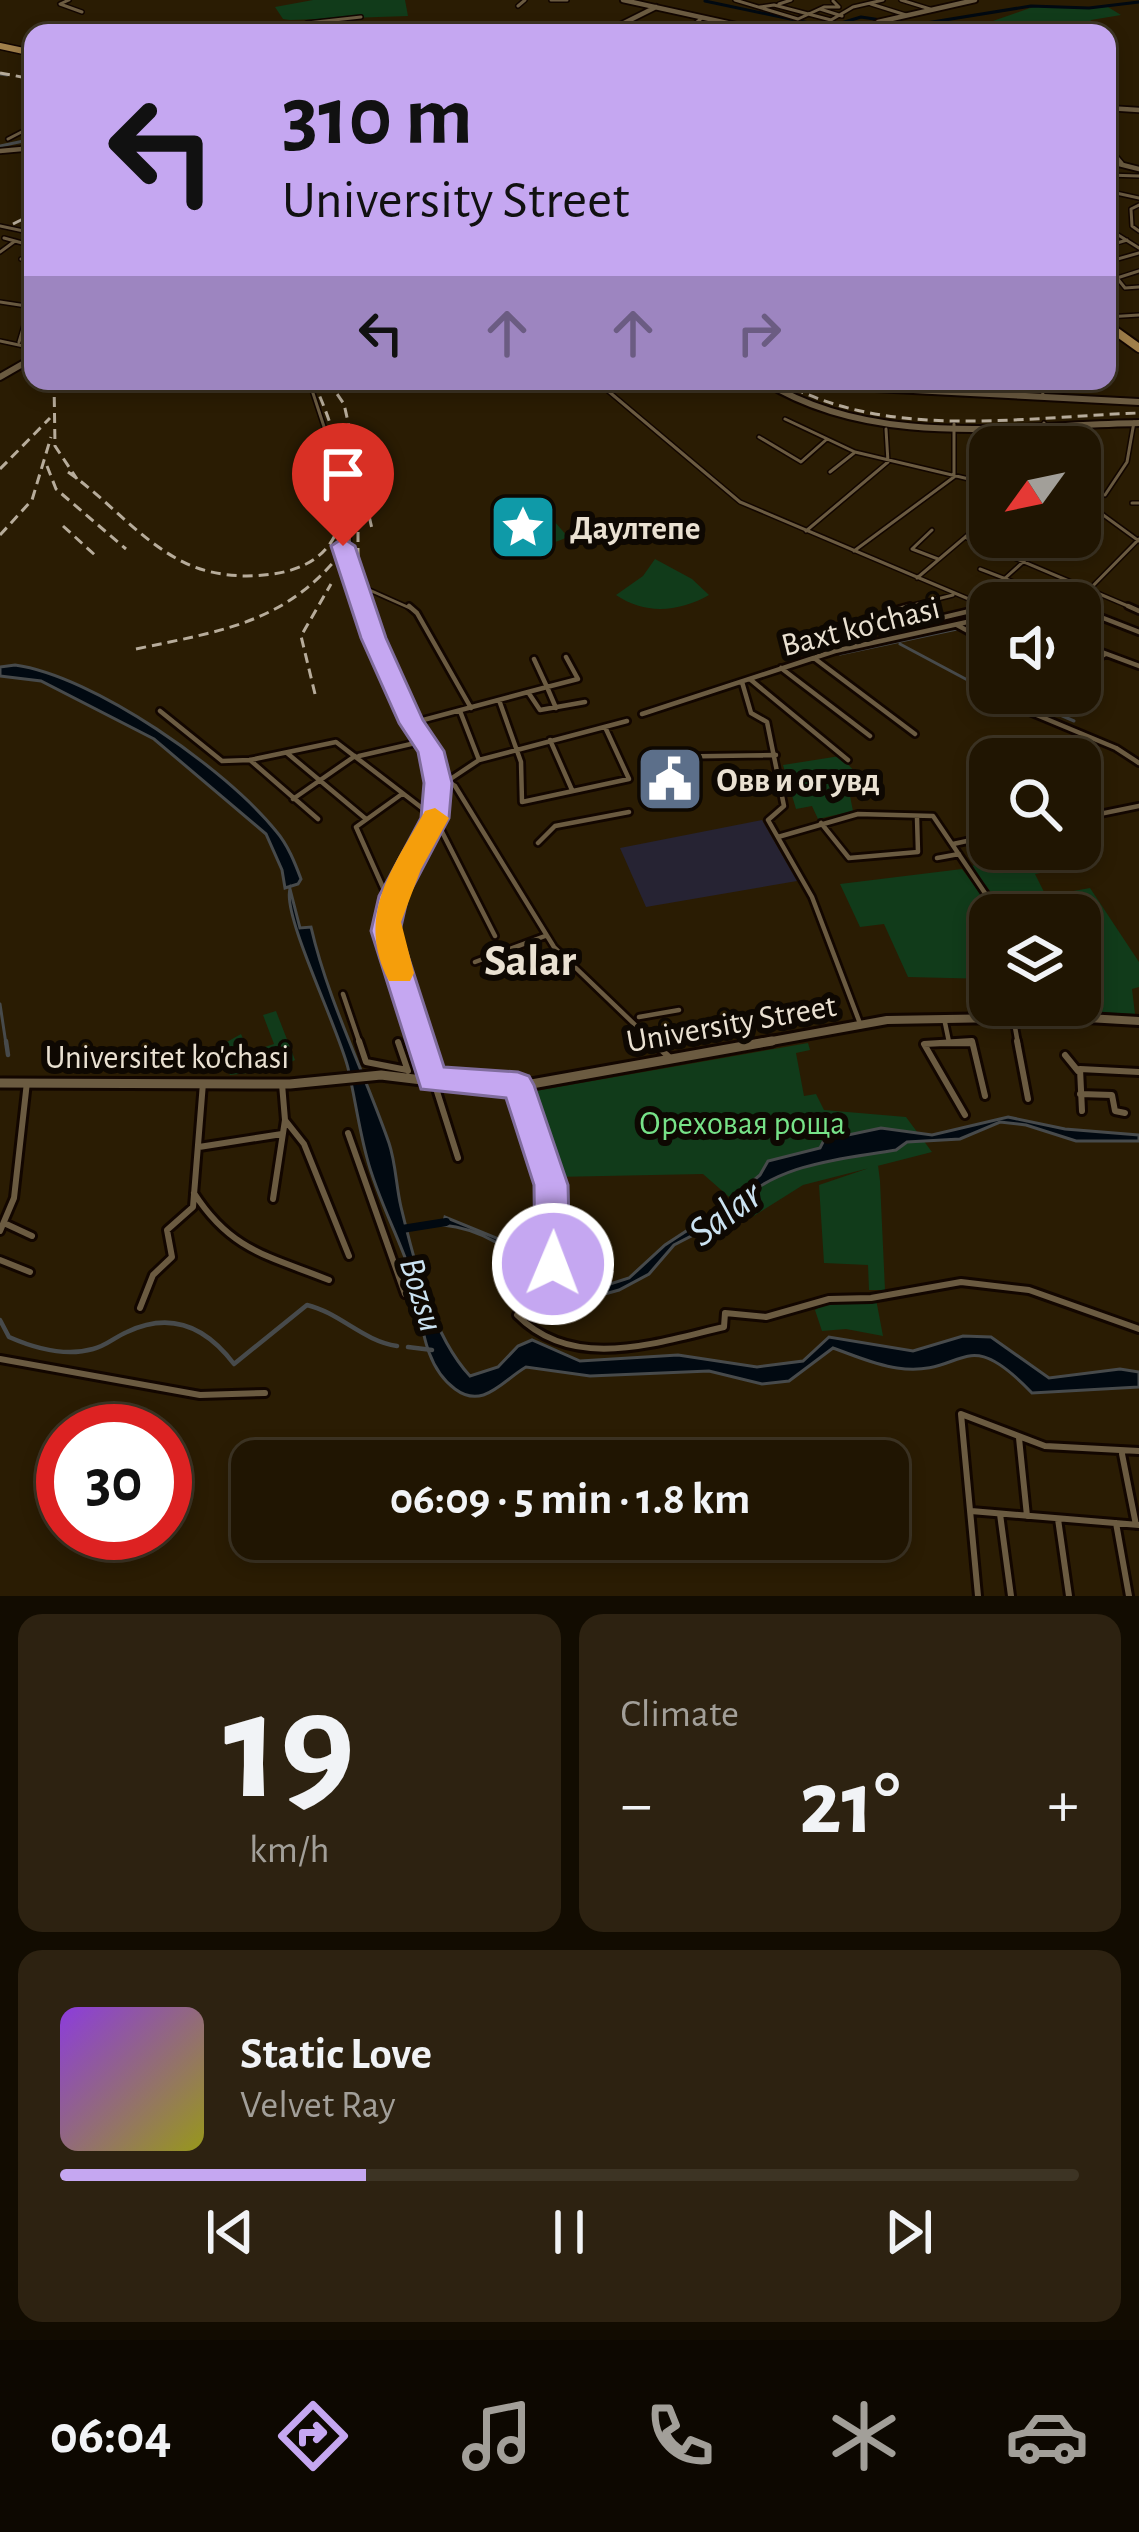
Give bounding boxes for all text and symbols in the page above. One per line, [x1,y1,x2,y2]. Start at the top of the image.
icon: left [84,72,240,228]
text: 310 m [282,76,473,160]
text: University Street [282,174,629,228]
icon: left [348,300,414,366]
icon: ahead [474,300,540,366]
icon: ahead [600,300,666,366]
icon: right [726,300,792,366]
pin [292,423,394,546]
north arrow [969,426,1101,558]
map controls [969,426,1101,1026]
icon: arrive [310,441,376,507]
place icon: Даултепе [488,492,558,562]
place label: Даултепе [570,513,700,546]
button: sound [969,582,1101,714]
street label: Baxt ko'chasi [778,592,943,663]
button: search [969,738,1101,870]
public building icon: Овв и ог увд [635,744,705,814]
place label: Овв и ог увд [716,765,880,798]
button: layers [969,894,1101,1026]
district label: Salar [484,939,576,984]
street label: University Street [624,990,839,1059]
street label: Universitet ko'chasi [45,1042,289,1075]
park label: Ореховая роща [639,1108,845,1141]
water label: Salar [681,1172,770,1254]
position arrow [490,1201,616,1327]
water label: Bozsu [393,1253,449,1336]
speed limit sign: 30 [36,1404,192,1560]
text: 06:09 · 5 min · 1.8 km [390,1477,750,1522]
text: 19 [223,1671,355,1827]
text: Climate [621,1695,739,1734]
text: 21° [799,1760,900,1850]
text: − [621,1772,652,1838]
text: + [1047,1772,1079,1838]
text: km/h [249,1831,329,1870]
text: Static Love [240,2032,432,2077]
text: Velvet Ray [240,2086,396,2125]
icon: previous [197,2199,263,2265]
icon: pause [536,2199,602,2265]
icon: next [876,2199,942,2265]
icon: directions [271,2394,355,2478]
icon: music [455,2394,539,2478]
icon: phone [638,2394,722,2478]
icon: climate [822,2394,906,2478]
icon: car [1005,2394,1089,2478]
text: 06:04 [50,2409,172,2463]

